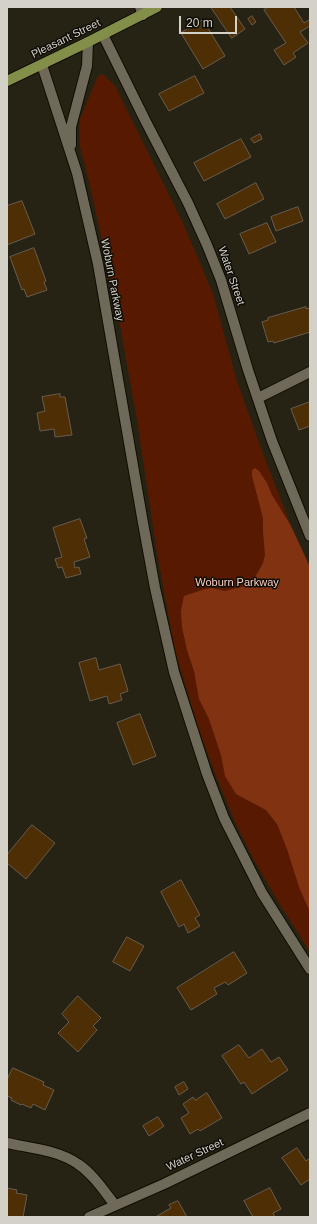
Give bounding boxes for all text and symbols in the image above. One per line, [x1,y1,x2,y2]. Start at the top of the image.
scale bar [181,8,239,34]
text: 20 m [186,16,213,30]
street label: Pleasant Street [29,17,103,61]
street label: Woburn Parkway [98,238,126,322]
street label: Water Street [215,245,247,307]
park label: Woburn Parkway [195,576,279,590]
street label: Water Street [164,1136,226,1174]

